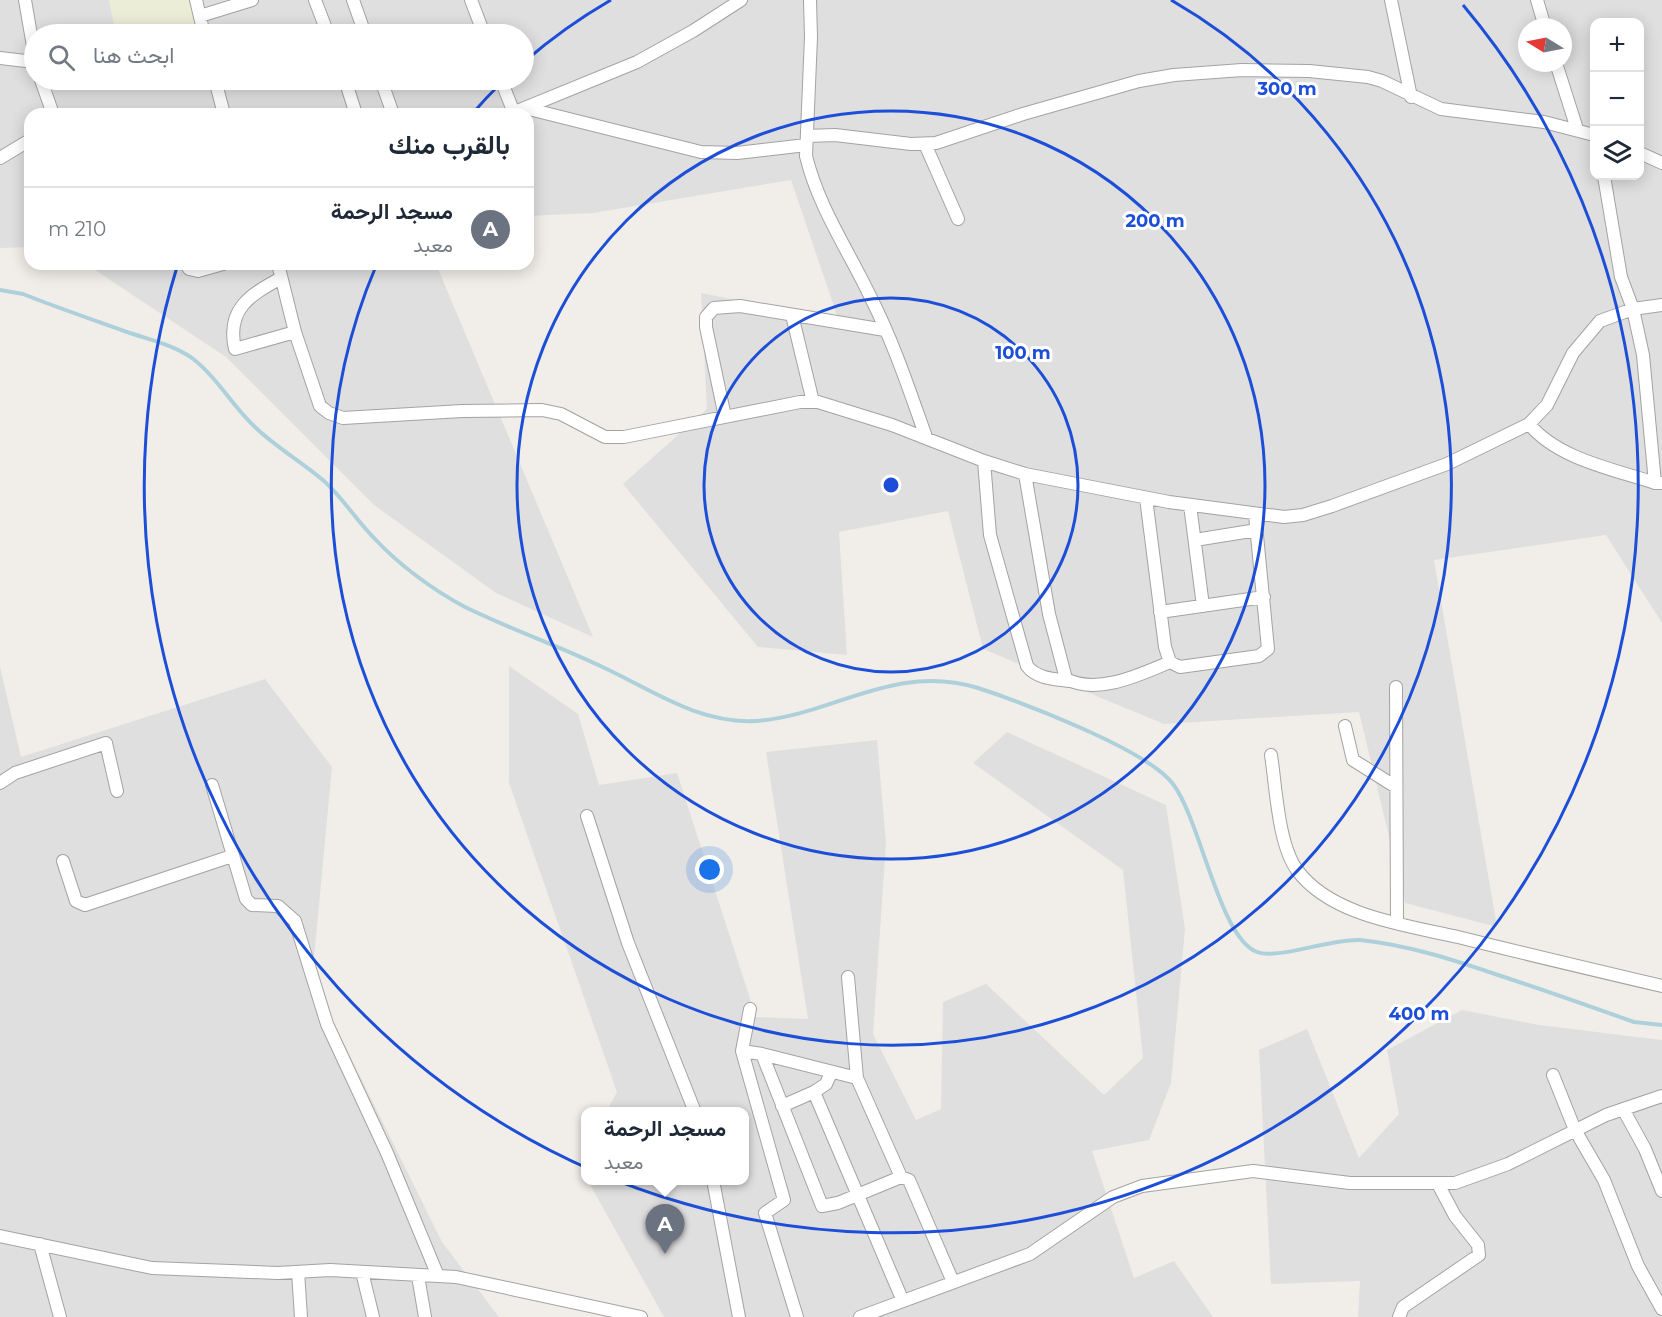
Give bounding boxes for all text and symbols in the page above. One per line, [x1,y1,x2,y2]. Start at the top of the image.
north arrow [1518,18,1572,72]
map controls [1590,18,1644,180]
button: + [1590,18,1644,72]
search box [24,24,534,90]
icon: search [45,41,78,74]
text: ابحث هنا [93,42,174,69]
button: − [1590,72,1644,126]
text: 300 m [1256,78,1317,100]
button: layers [1590,126,1644,180]
text: بالقرب منك [388,129,510,161]
text: مسجد الرحمة [331,198,453,225]
text: 200 m [1125,210,1185,232]
text: 210 m [48,217,106,241]
text: A [483,217,498,241]
text: معبد [413,233,453,257]
text: 100 m [995,342,1051,364]
centre of rings [881,475,901,495]
your location [695,855,724,884]
text: 400 m [1389,1003,1449,1025]
popup [581,1107,749,1185]
text: مسجد الرحمة [604,1115,726,1142]
text: معبد [604,1150,644,1174]
pin: A [646,1204,684,1254]

